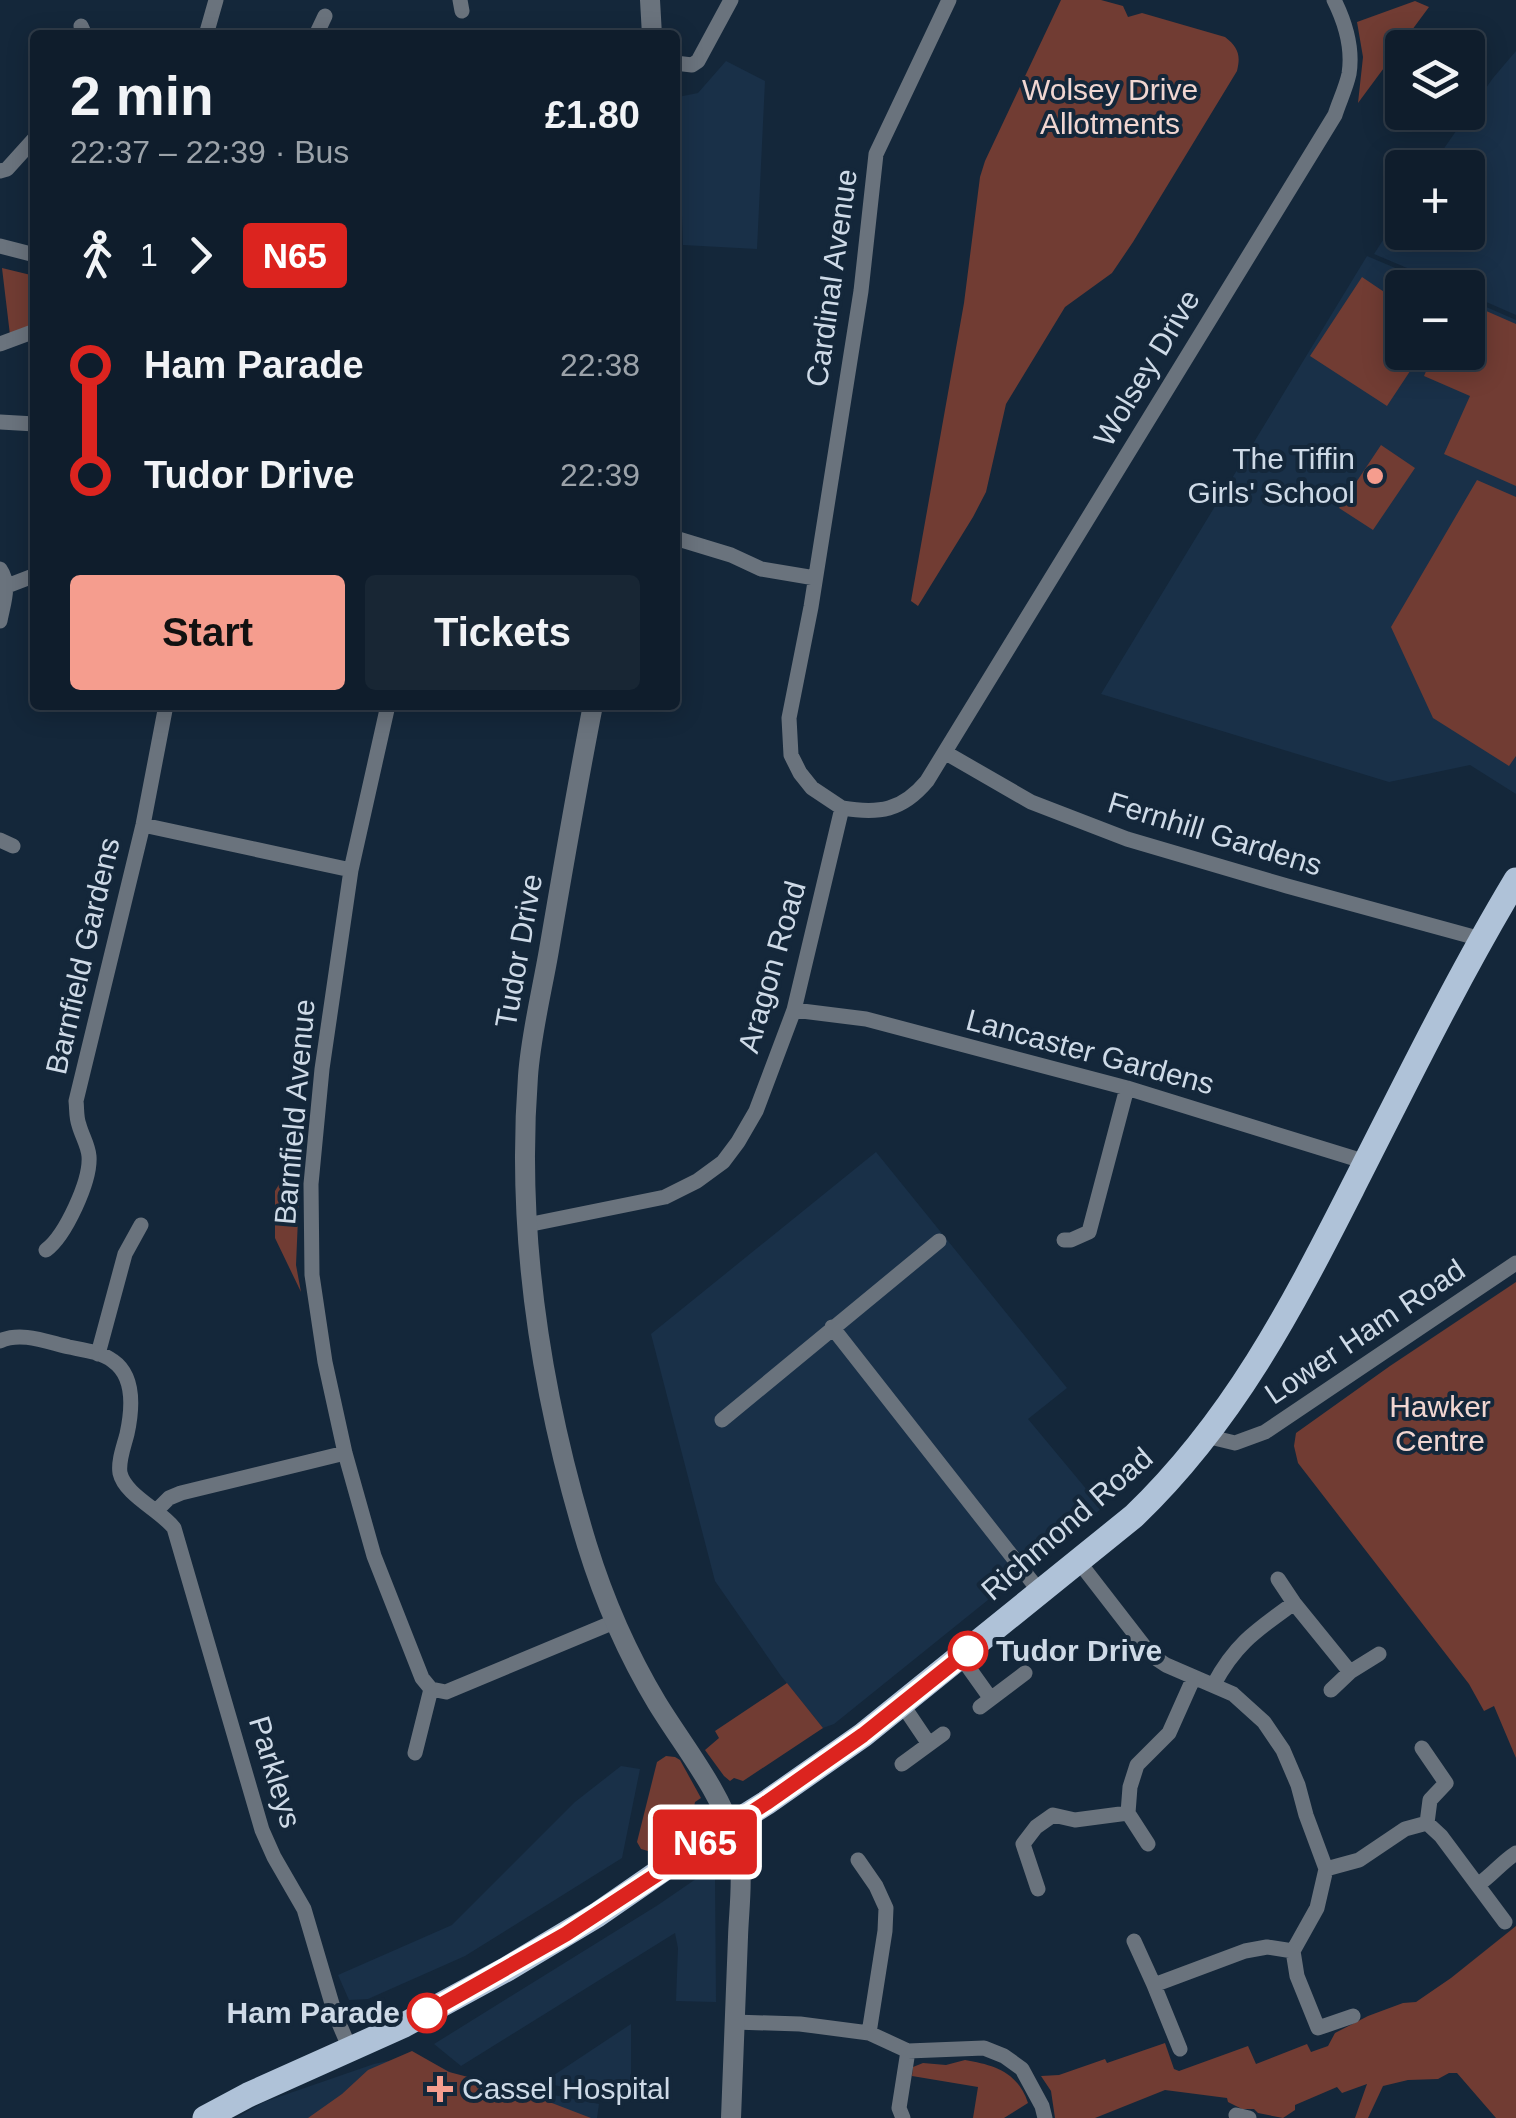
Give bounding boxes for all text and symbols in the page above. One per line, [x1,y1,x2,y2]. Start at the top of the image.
map controls [1385,30,1485,370]
button: layers [1385,30,1485,130]
text: 2 min [70,65,214,127]
park label: Wolsey Drive Allotments [1022,73,1198,140]
text: £1.80 [545,94,640,136]
text: 22:37 – 22:39 · Bus [70,134,349,170]
button: + [1385,150,1485,250]
street label: Cardinal Avenue [800,167,863,389]
icon: walk [70,228,125,283]
icon: forward [173,228,228,283]
text: N65 [263,236,327,275]
text: 1 [140,237,158,273]
button: − [1385,270,1485,370]
street label: Wolsey Drive [1087,284,1206,452]
text: Ham Parade [144,344,364,386]
text: 22:38 [560,347,640,383]
place label: The Tiffin Girls' School [1188,442,1355,509]
text: Tudor Drive [144,454,354,496]
text: 22:39 [560,457,640,493]
marker: The Tiffin Girls' School [1364,465,1386,487]
button: Start [70,575,345,690]
button: Tickets [365,575,640,690]
street label: Fernhill Gardens [1104,785,1326,882]
street label: Barnfield Gardens [39,834,126,1077]
street label: Tudor Drive [489,871,548,1030]
street label: Aragon Road [731,877,812,1056]
street label: Barnfield Avenue [268,998,321,1226]
street label: Lancaster Gardens [963,1003,1218,1100]
street label: Lower Ham Road [1259,1253,1471,1411]
park label: Hawker Centre [1389,1390,1491,1457]
street label: Richmond Road [975,1441,1159,1607]
marker: Tudor Drive [949,1632,987,1670]
place label: Tudor Drive [996,1634,1162,1667]
street label: Parkleys [243,1712,308,1832]
line badge: N65 [648,1810,762,1874]
text: N65 [673,1823,737,1862]
marker: Ham Parade [408,1994,446,2032]
place label: Ham Parade [227,1996,400,2029]
place label: Cassel Hospital [462,2072,670,2105]
marker: Cassel Hospital [427,2076,453,2102]

